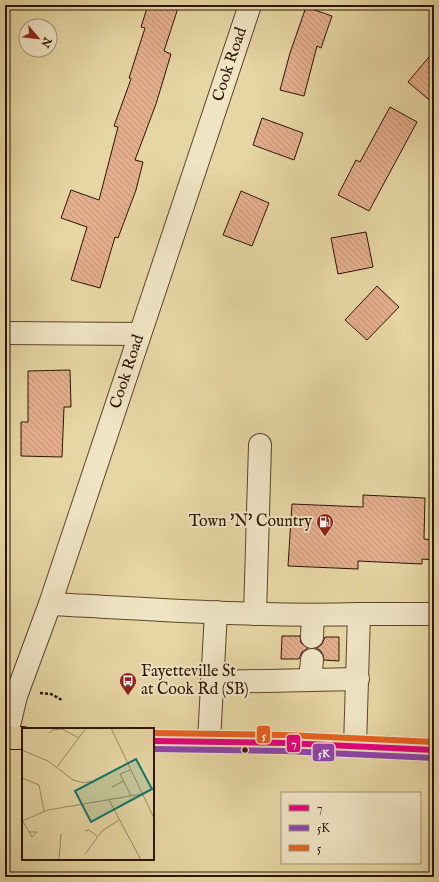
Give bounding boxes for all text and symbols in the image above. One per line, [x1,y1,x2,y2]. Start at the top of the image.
north arrow [18,18,58,58]
street label: Cook Road [208,24,252,104]
text: N [37,34,55,50]
street label: Cook Road [106,332,149,411]
place label: Town 'N' Country [189,512,312,532]
fuel station icon: Town 'N' Country [315,512,335,537]
place label: Fayetteville St at Cook Rd (SB) [141,662,249,700]
bus stop icon: Fayetteville St at Cook Rd (SB) [118,671,138,696]
line badge: 5 [256,725,271,744]
inset map [22,728,154,860]
text: 5 [262,729,266,743]
line badge: 7 [286,734,301,753]
text: 7 [291,737,297,751]
line badge: 5K [312,743,335,762]
unlabelled marker [240,745,250,755]
text: 5K [318,747,331,761]
legend [281,792,421,864]
text: 7 [317,801,323,816]
text: 5K [317,821,330,836]
text: 5 [317,841,322,856]

